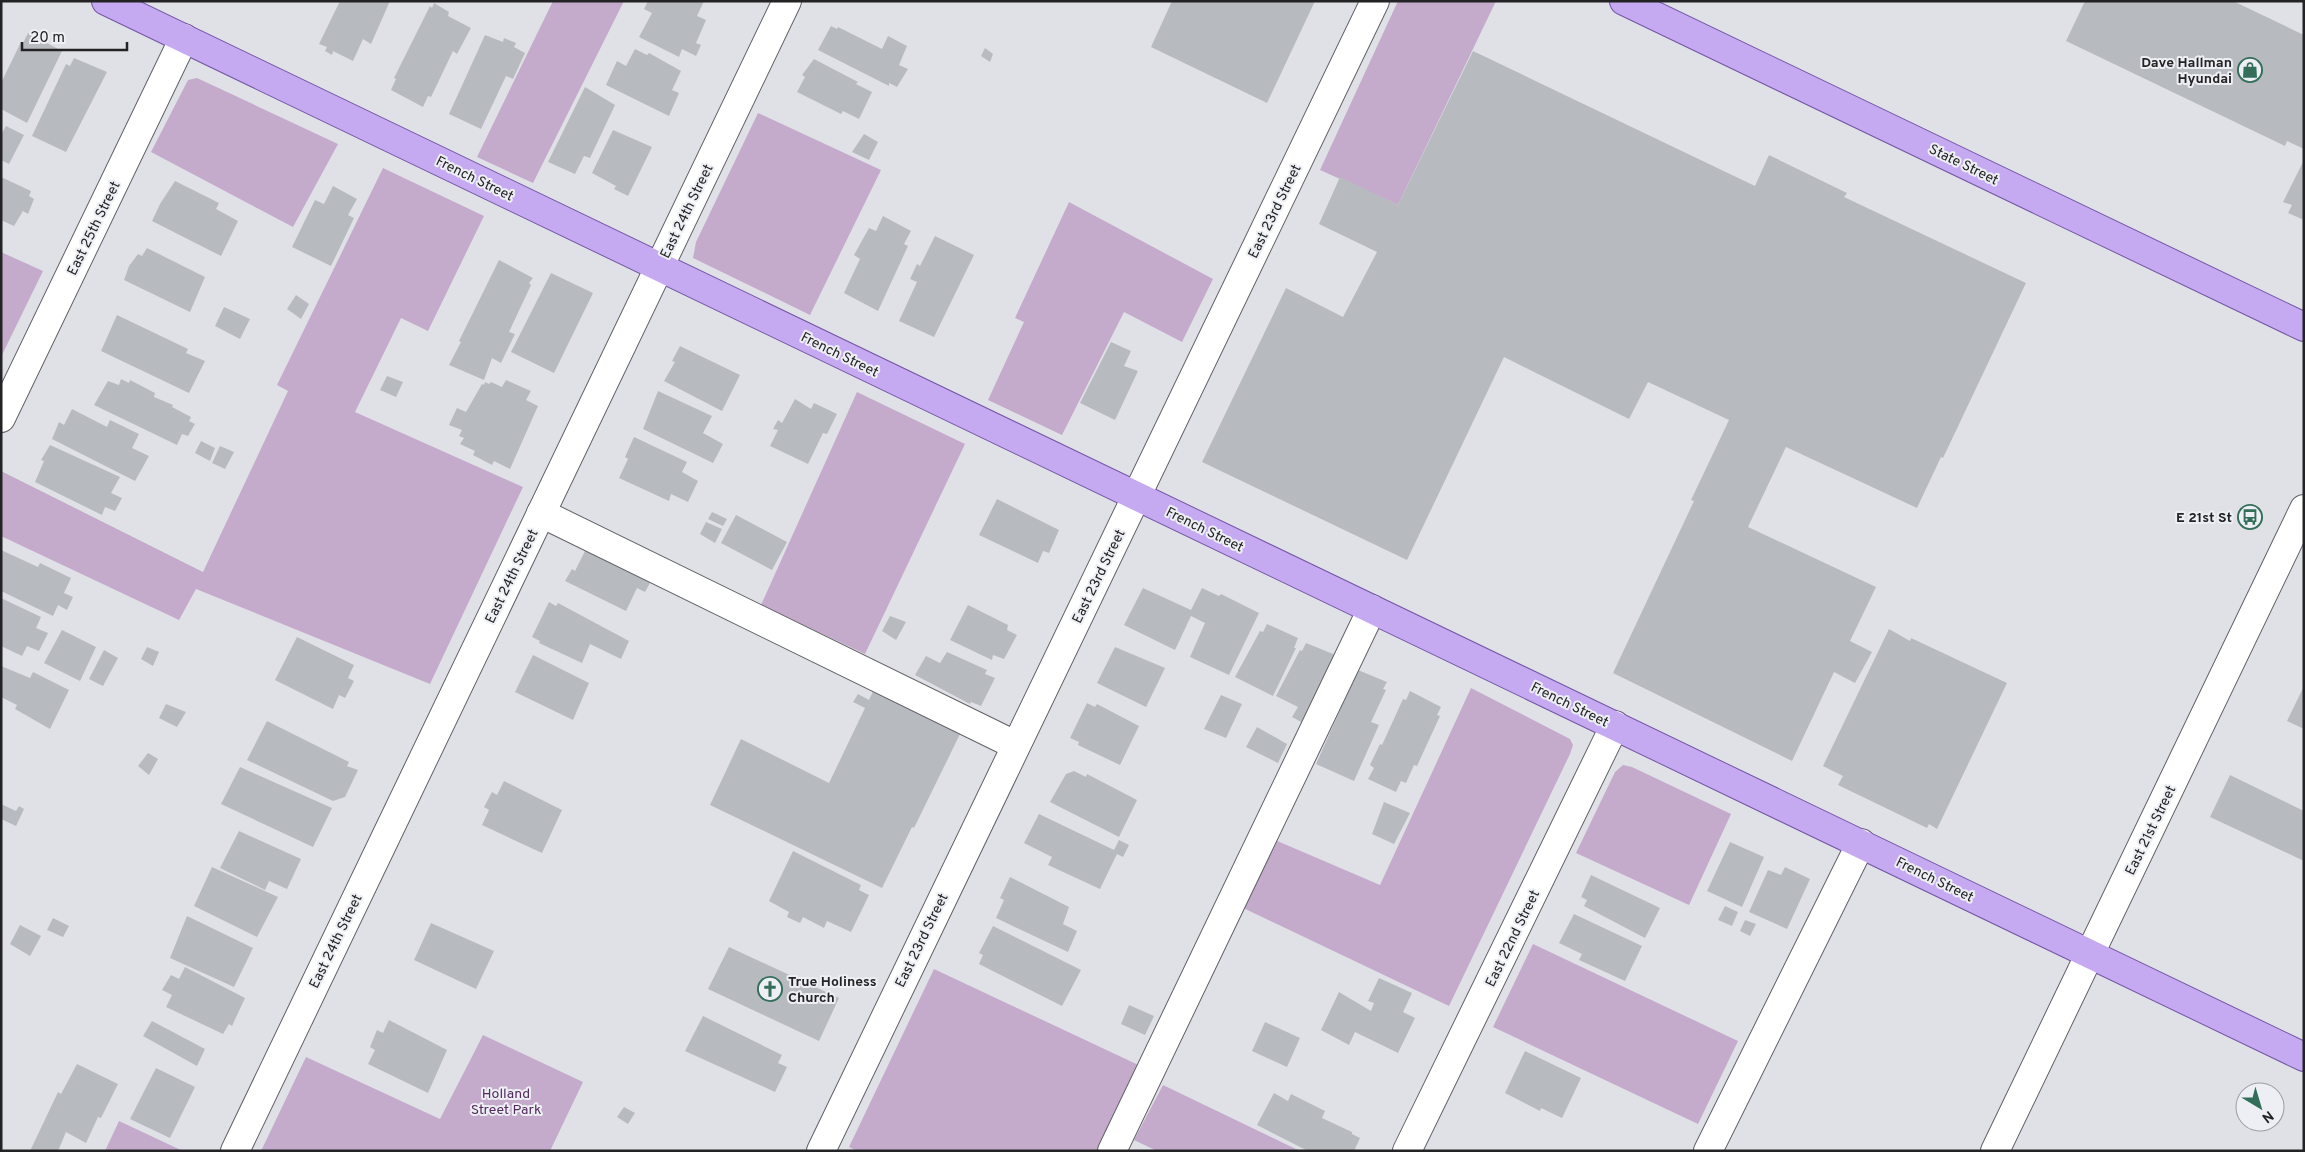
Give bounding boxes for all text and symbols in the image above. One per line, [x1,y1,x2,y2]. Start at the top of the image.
scale bar [22,20,128,52]
text: 20 m [30,29,65,48]
place label: Dave Hallman Hyundai [2141,55,2232,88]
shop icon: Dave Hallman Hyundai [2237,57,2263,83]
street label: State Street [1926,141,2001,189]
street label: French Street [433,153,516,205]
street label: East 24th Street [657,162,717,261]
street label: East 23rd Street [1245,162,1305,261]
street label: East 25th Street [64,179,124,279]
street label: French Street [798,329,881,381]
street label: French Street [1163,504,1246,556]
bus stop icon: E 21st St [2237,504,2263,530]
place label: E 21st St [2176,510,2232,527]
street label: East 24th Street [482,527,542,626]
street label: East 23rd Street [1069,527,1129,626]
street label: French Street [1528,679,1611,731]
street label: East 21st Street [2122,783,2180,878]
street label: French Street [1893,854,1976,906]
street label: East 22nd Street [1483,887,1544,990]
street label: East 23rd Street [892,891,952,990]
street label: East 24th Street [306,892,366,991]
place label: True Holiness Church [788,974,877,1007]
church icon: True Holiness Church [757,976,783,1002]
north arrow [2235,1082,2285,1132]
park label: Holland Street Park [471,1086,541,1119]
text: N [2258,1106,2276,1126]

